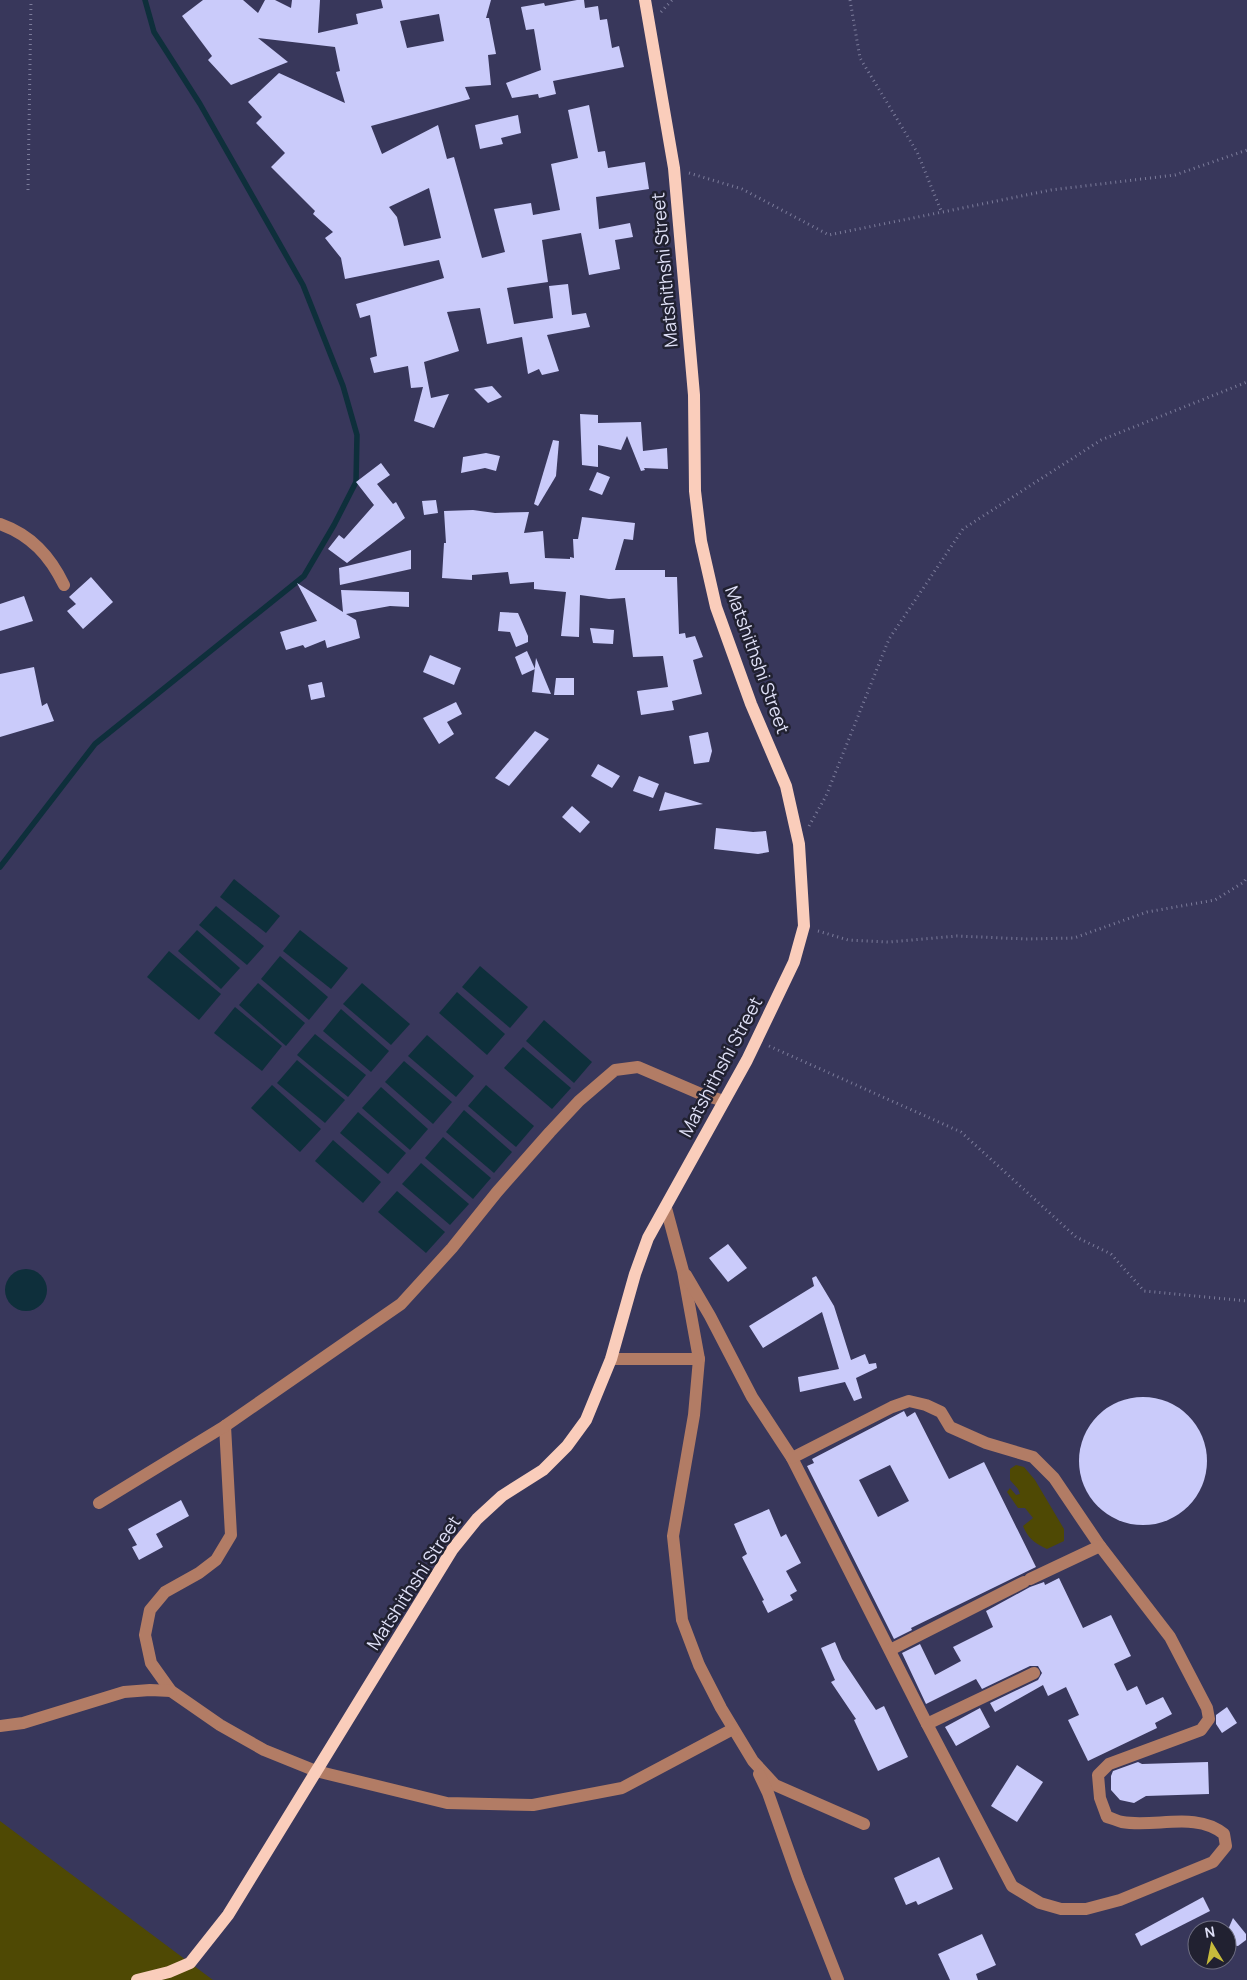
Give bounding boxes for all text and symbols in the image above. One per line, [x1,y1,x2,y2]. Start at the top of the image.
street label: Matshithshi Street [645,192,683,349]
street label: Matshithshi Street [720,583,796,737]
street label: Matshithshi Street [673,992,767,1141]
street label: Matshithshi Street [361,1511,466,1654]
north arrow [1187,1920,1237,1970]
text: N [1203,1921,1216,1942]

